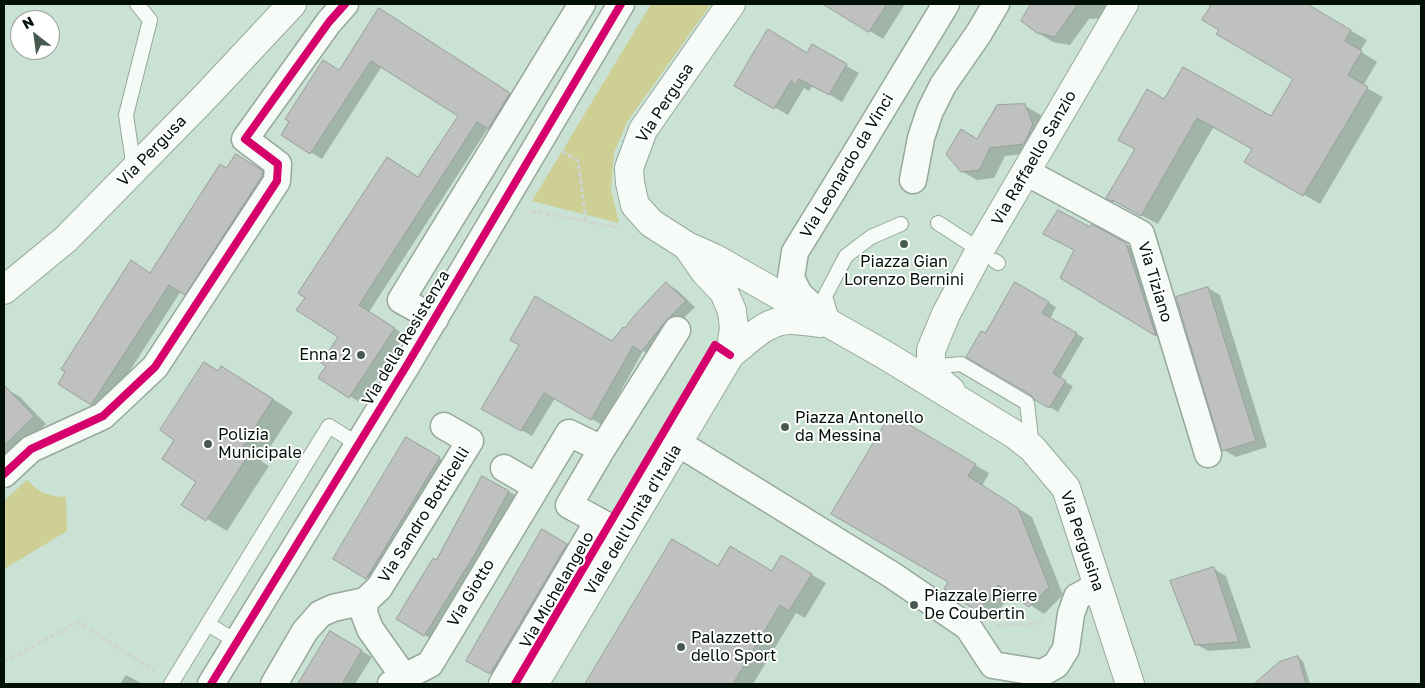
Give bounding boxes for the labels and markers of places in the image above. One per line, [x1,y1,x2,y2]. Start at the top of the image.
marker: Piazza Gian Lorenzo Bernini [898,238,910,250]
place label: Piazza Gian Lorenzo Bernini [844,252,964,290]
place label: Enna 2 [299,345,351,365]
marker: Enna 2 [355,349,367,361]
place label: Piazza Antonello da Messina [795,408,924,446]
marker: Piazza Antonello da Messina [779,421,791,433]
place label: Polizia Municipale [218,425,302,463]
marker: Polizia Municipale [202,438,214,450]
place label: Piazzale Pierre De Coubertin [924,586,1037,624]
marker: Piazzale Pierre De Coubertin [908,599,920,611]
place label: Palazzetto dello Sport [691,628,776,666]
marker: Palazzetto dello Sport [675,641,687,653]

